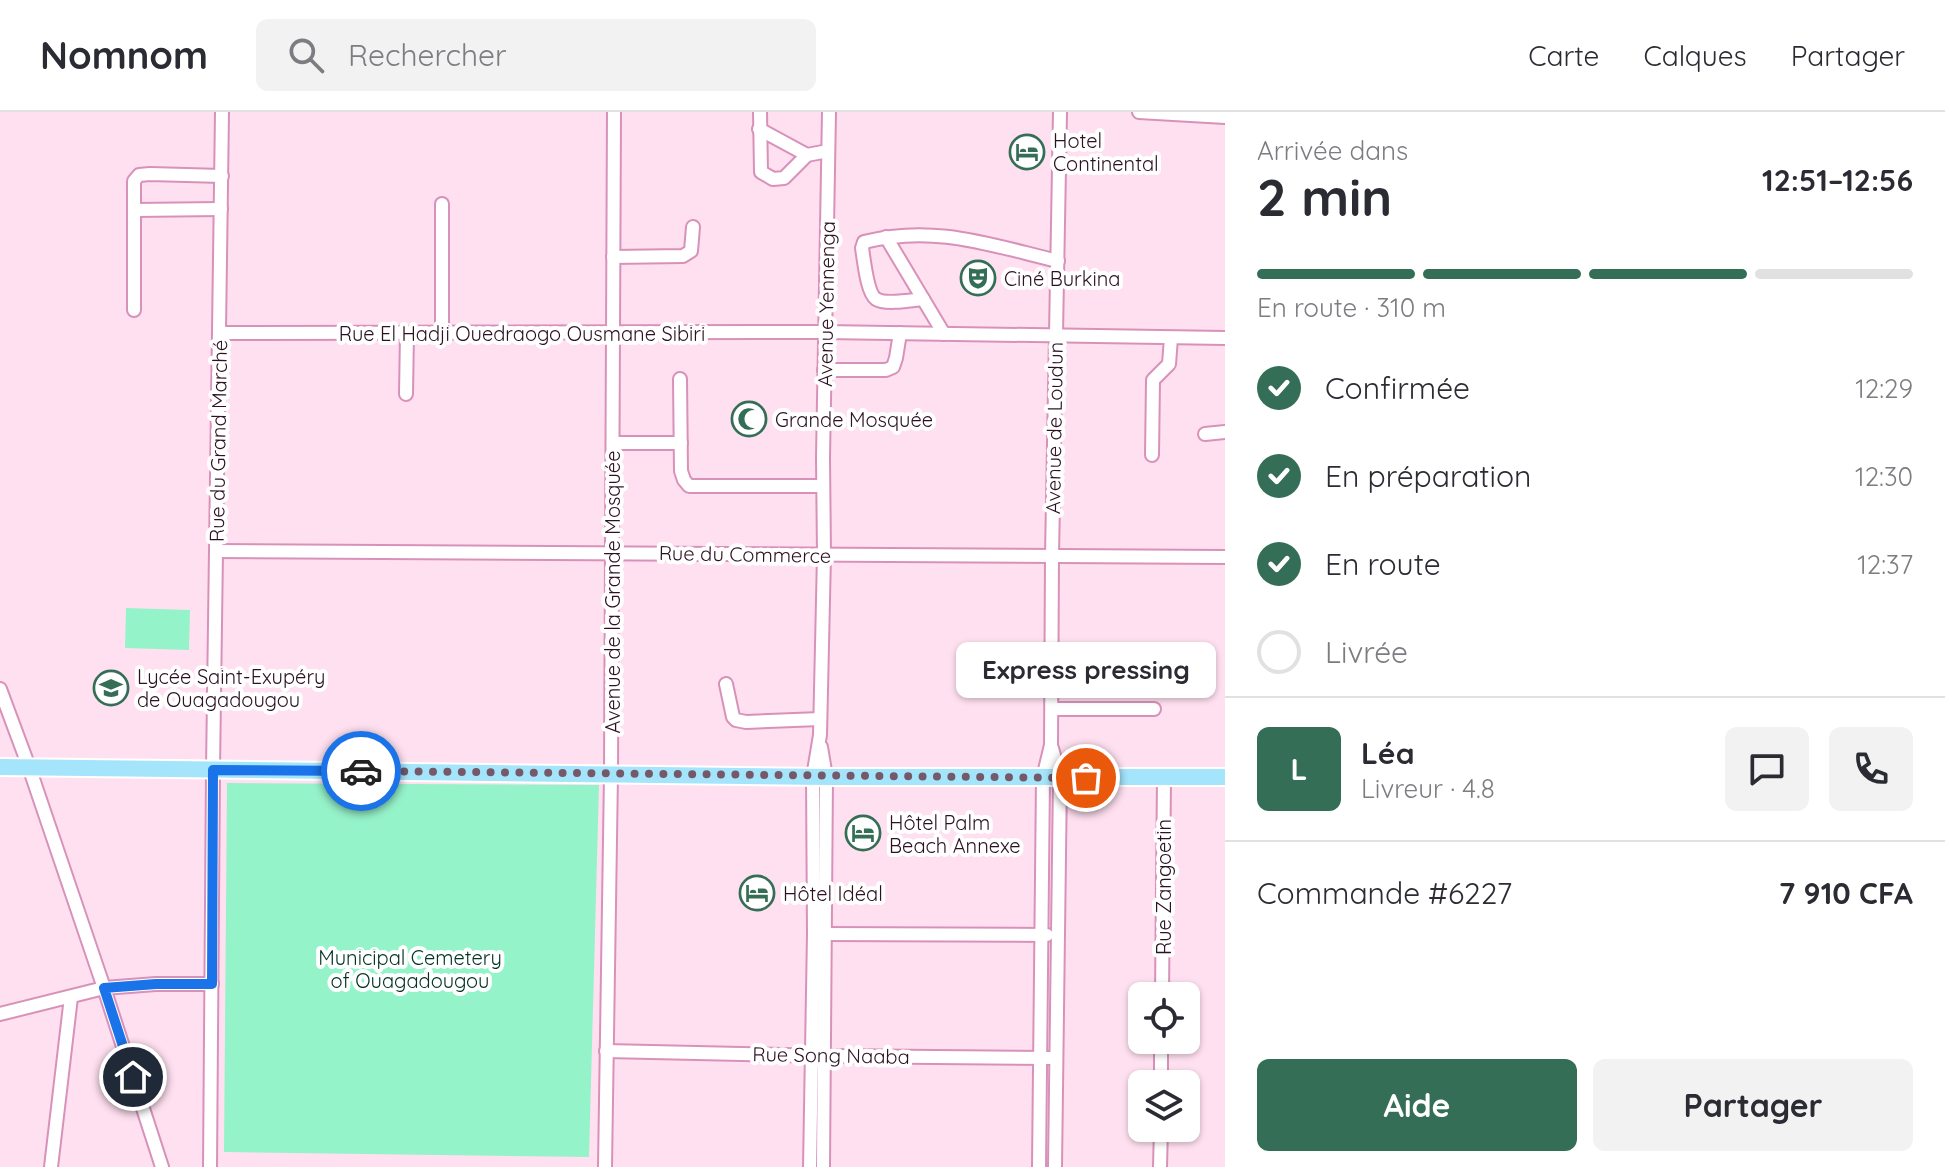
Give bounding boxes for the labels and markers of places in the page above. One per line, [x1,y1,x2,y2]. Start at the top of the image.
place label: Hotel Continental [1053,128,1159,176]
hotel icon: Hotel Continental [1008,133,1046,171]
theatre icon: Ciné Burkina [959,259,997,297]
place label: Ciné Burkina [1004,266,1120,291]
mosque icon: Grande Mosquée [730,400,768,438]
place label: Grande Mosquée [775,407,933,432]
callout: Express pressing [956,642,1216,698]
place label: Lycée Saint-Exupéry de Ouagadougou [137,664,325,712]
school or university icon: Lycée Saint-Exupéry de Ouagadougou [92,669,130,707]
pin [1052,744,1120,812]
place label: Hôtel Palm Beach Annexe [889,810,1021,858]
hotel icon: Hôtel Palm Beach Annexe [844,814,882,852]
hotel icon: Hôtel Idéal [738,874,776,912]
place label: Hôtel Idéal [783,881,883,906]
pin [99,1043,167,1111]

